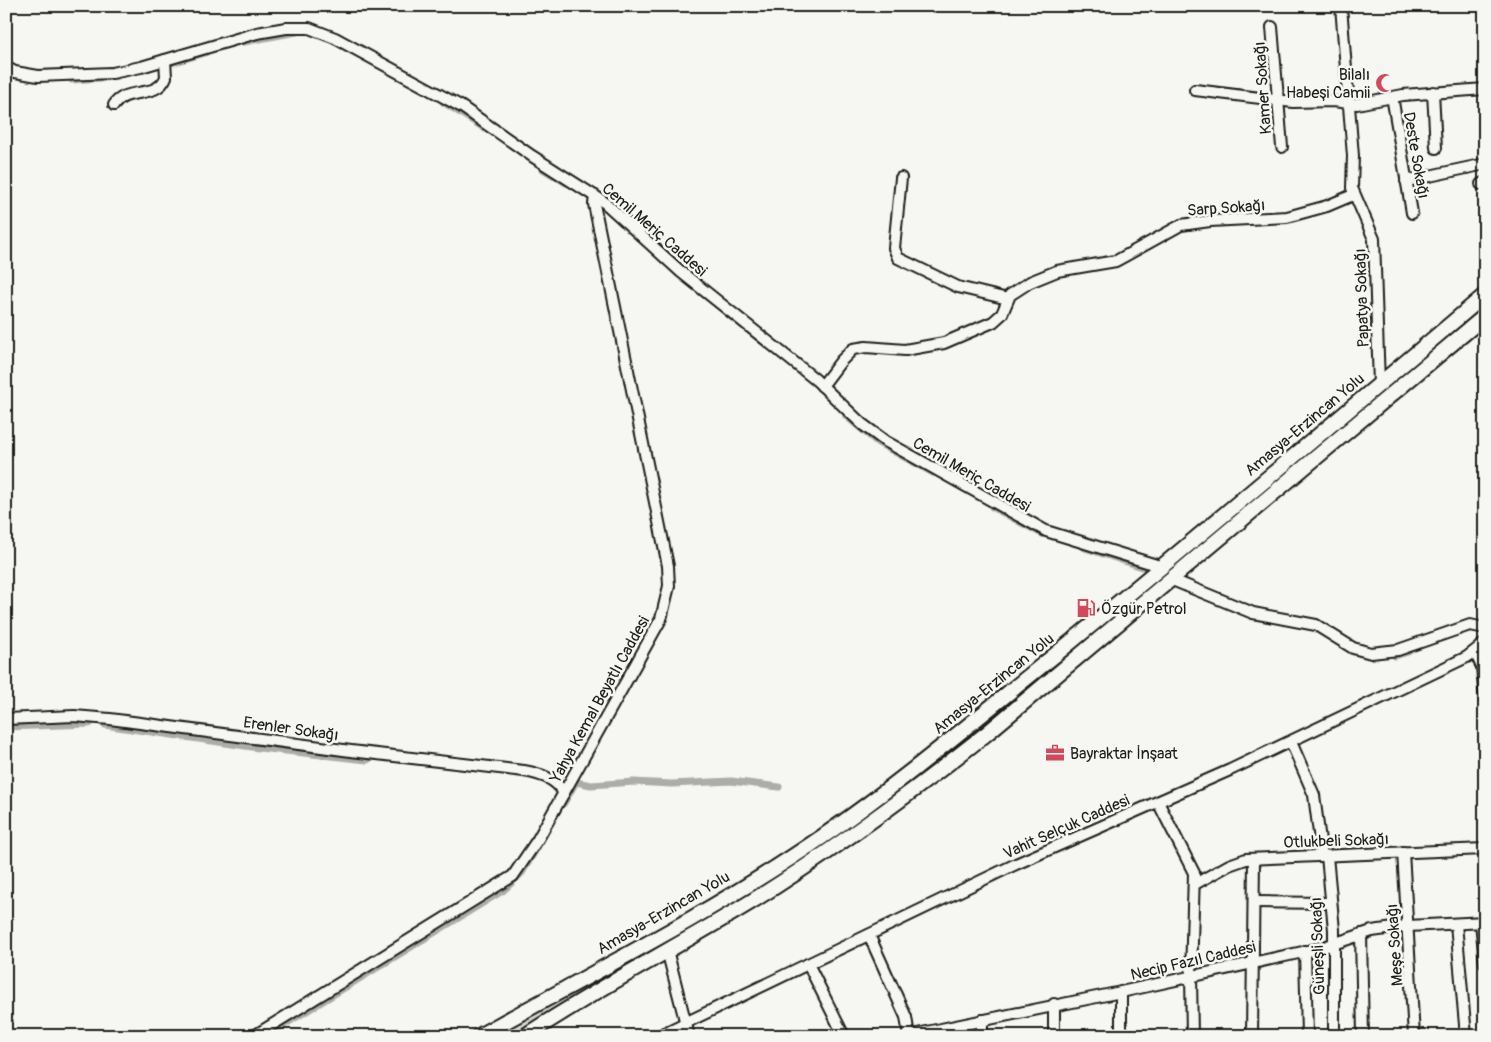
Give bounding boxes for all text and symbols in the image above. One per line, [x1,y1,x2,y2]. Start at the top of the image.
street label: Kamer Sokağı [1250,41,1276,135]
place label: Bilalı Habeşi Camii [1286,65,1370,103]
mosque icon: Bilalı Habeşi Camii [1374,72,1396,94]
street label: Deste Sokağı [1399,110,1433,200]
street label: Cemil Meriç Caddesi [598,179,711,281]
street label: Sarp Sokağı [1186,195,1266,221]
street label: Papatya Sokağı [1350,248,1374,348]
street label: Amasya-Erzincan Yolu [1241,369,1369,481]
street label: Cemil Meriç Caddesi [909,433,1034,517]
fuel station icon: Özgür Petrol [1075,597,1097,619]
place label: Özgür Petrol [1101,599,1187,619]
street label: Yahya Kemal Beyatlı Caddesi [545,613,654,787]
street label: Amasya-Erzincan Yolu [929,629,1058,739]
street label: Erenler Sokağı [242,712,340,746]
office icon: Bayraktar İnşaat [1044,742,1066,764]
place label: Bayraktar İnşaat [1070,744,1178,764]
street label: Vahit Selçuk Caddesi [1000,790,1133,864]
street label: Otlukbeli Sokağı [1283,829,1389,853]
street label: Amasya-Erzincan Yolu [594,867,733,959]
street label: Güneşli Sokağı [1306,897,1330,995]
street label: Meşe Sokağı [1382,903,1408,987]
street label: Necip Fazıl Caddesi [1129,937,1258,985]

